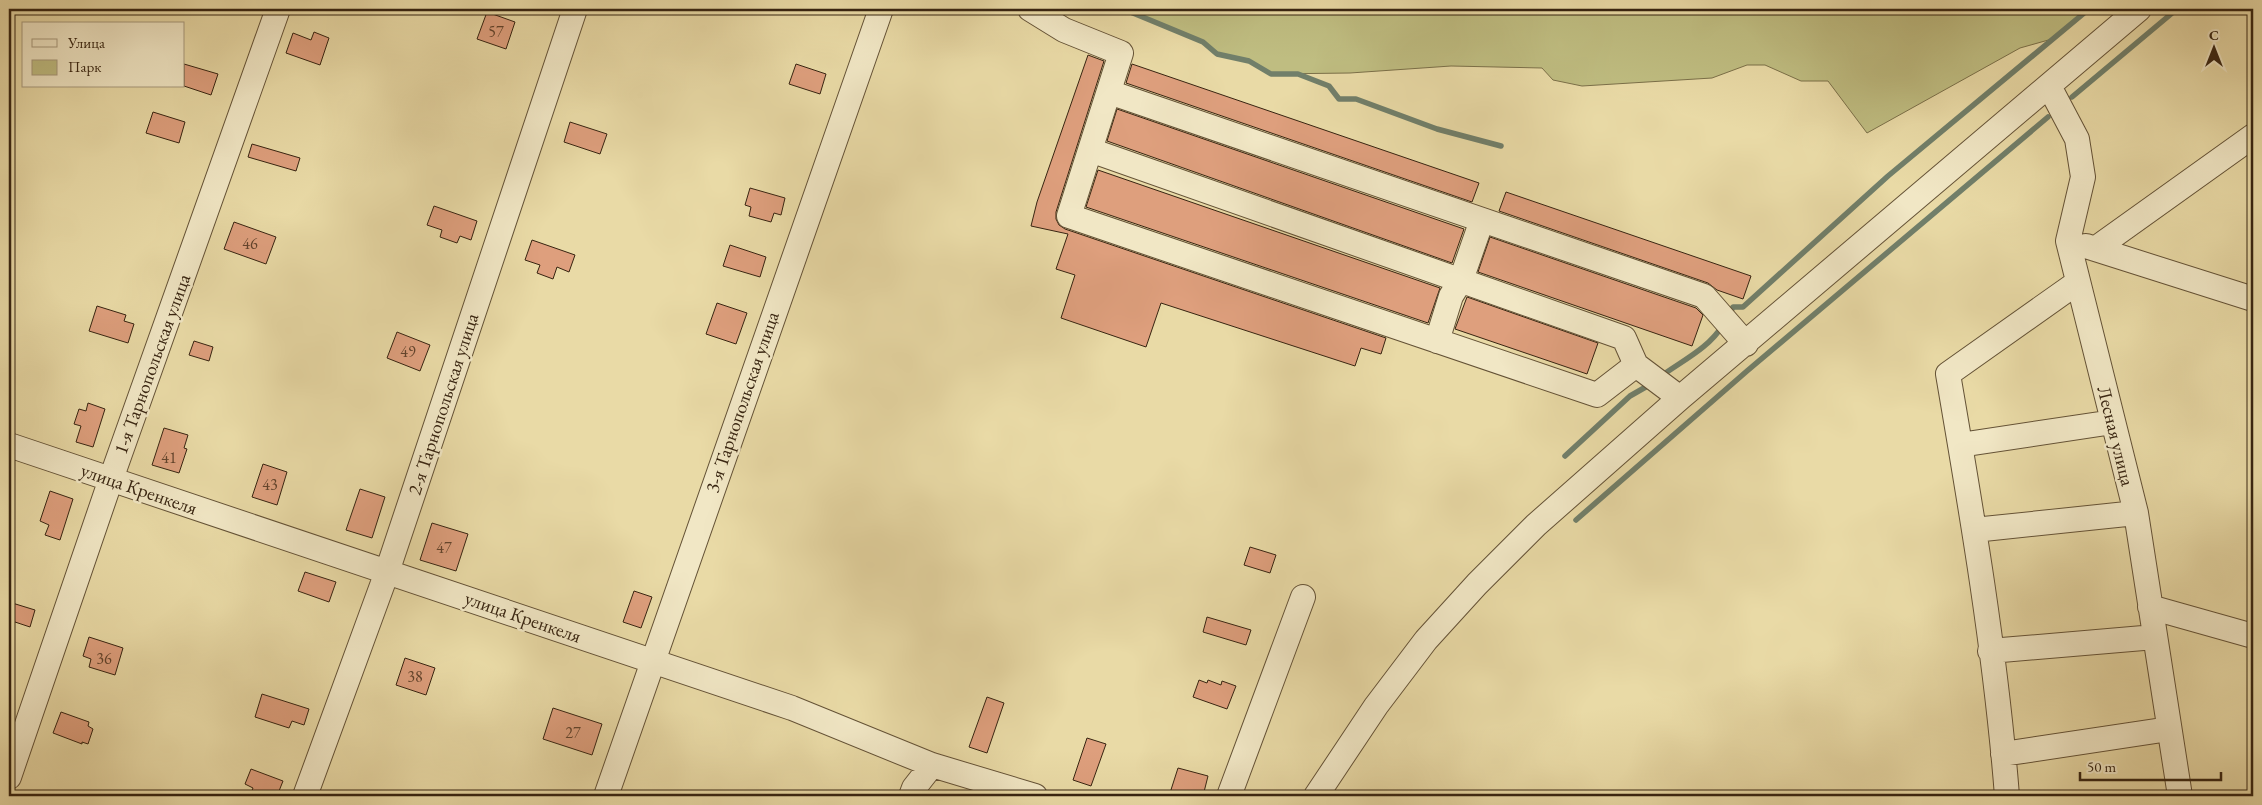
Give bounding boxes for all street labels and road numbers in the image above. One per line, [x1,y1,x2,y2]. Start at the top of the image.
street label: 1-я Тарнопольская улица [108,270,196,457]
street label: 3-я Тарнопольская улица [699,308,785,496]
street label: 2-я Тарнопольская улица [402,309,484,498]
street label: Лесная улица [2091,383,2141,489]
street label: улица Кренкеля [77,457,201,521]
street label: улица Кренкеля [461,585,585,649]

